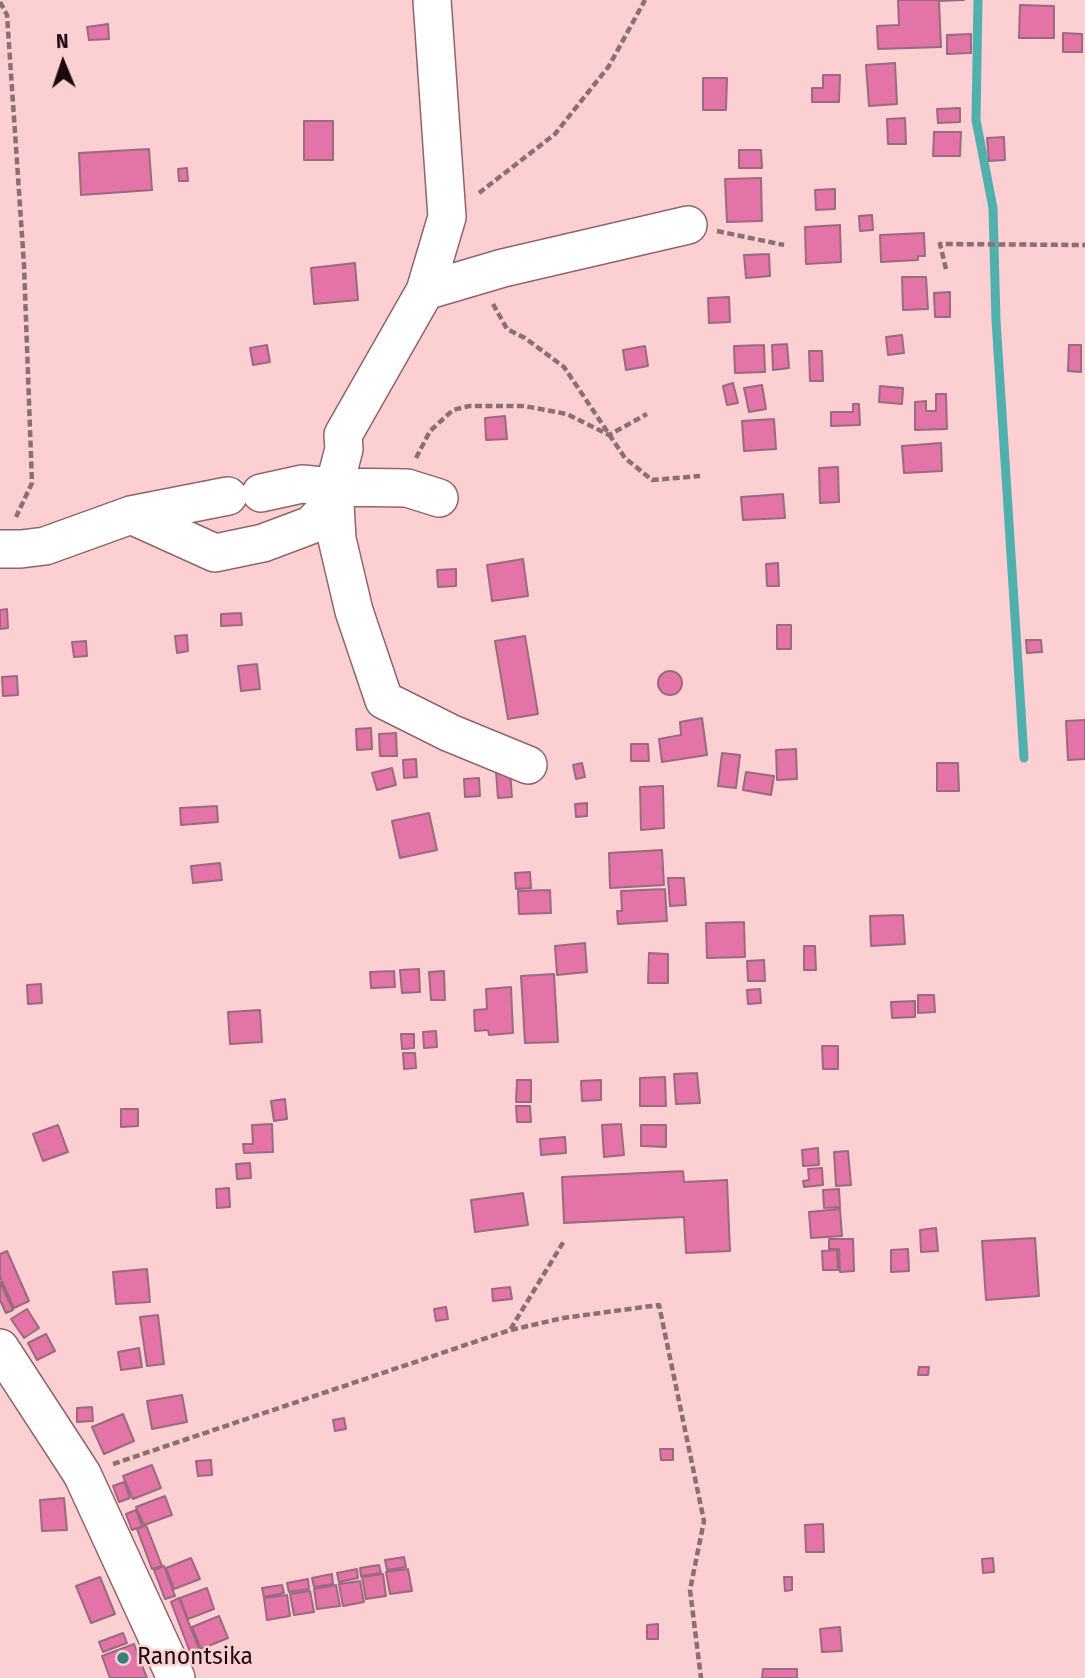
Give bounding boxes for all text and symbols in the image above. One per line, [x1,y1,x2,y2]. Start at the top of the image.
north arrow [28,28,98,98]
text: N [56,30,69,53]
place label: Ranontsika [137,1644,253,1672]
marker: Ranontsika [115,1650,131,1666]

